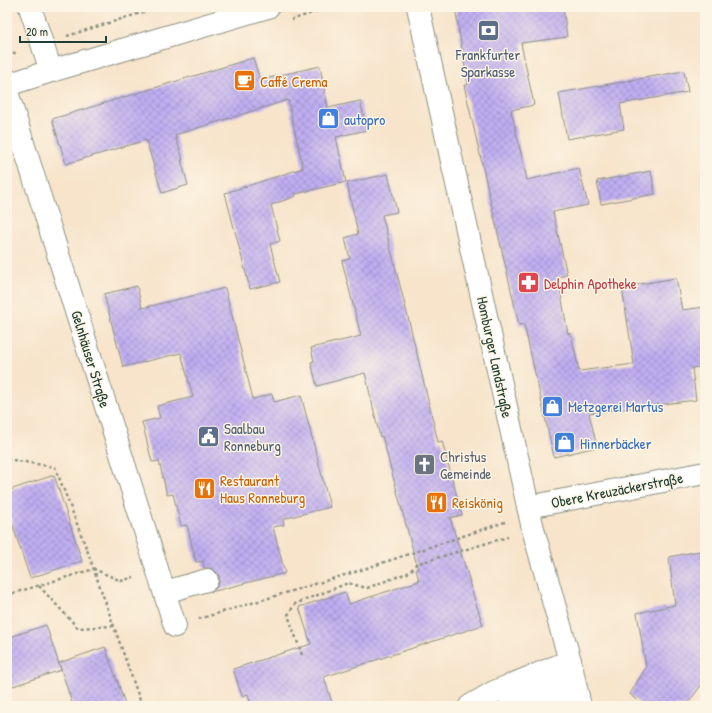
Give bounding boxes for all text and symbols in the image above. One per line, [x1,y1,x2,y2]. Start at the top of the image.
scale bar [20,18,106,44]
bank icon: Frankfurter Sparkasse [475,18,501,44]
text: 20 m [26,23,48,40]
place label: Frankfurter Sparkasse [455,44,520,82]
cafe icon: Caffé Crema [232,68,258,94]
place label: Caffé Crema [260,71,328,92]
shop icon: autopro [315,106,341,132]
place label: autopro [344,109,385,130]
pharmacy icon: Delphin Apotheke [515,270,541,296]
place label: Delphin Apotheke [544,273,637,294]
street label: Homburger Landstraße [472,294,518,420]
street label: Gelnhäuser Straße [66,308,116,410]
shop icon: Metzgerei Martus [540,393,566,419]
place label: Metzgerei Martus [568,396,663,417]
place label: Saalbau Ronneburg [224,418,281,456]
public building icon: Saalbau Ronneburg [196,424,222,450]
shop icon: Hinnerbäcker [552,430,578,456]
place label: Hinnerbäcker [580,433,652,454]
place label: Christus Gemeinde [440,446,491,484]
church icon: Christus Gemeinde [412,452,438,478]
street label: Obere Kreuzäckerstraße [549,467,685,513]
place label: Restaurant Haus Ronneburg [220,470,305,508]
restaurant icon: Restaurant Haus Ronneburg [192,476,218,502]
restaurant icon: Reiskönig [424,489,450,515]
place label: Reiskönig [452,492,503,513]

